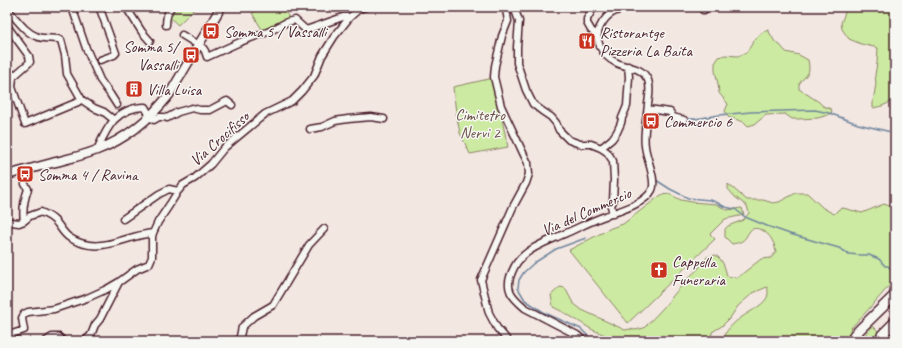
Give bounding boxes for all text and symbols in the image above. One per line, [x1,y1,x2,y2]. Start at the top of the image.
bus stop icon: Somma 5 / Vassalli [201,21,221,41]
place label: Somma 5 / Vassalli [224,22,328,42]
place label: Ristorantge Pizzeria La Baita [600,23,694,61]
restaurant icon: Ristorantge Pizzeria La Baita [577,31,597,51]
place label: Somma 5/ Vassalli [123,37,182,75]
bus stop icon: Somma 5/ Vassalli [181,45,201,65]
building icon: Villa Luisa [124,79,144,99]
place label: Villa Luisa [147,80,203,100]
street label: Via Crocifisso [186,105,255,171]
park label: Cimitetro Nervi 2 [455,105,506,143]
bus stop icon: Commercio 6 [641,111,661,131]
place label: Commercio 6 [664,112,733,132]
bus stop icon: Somma 4 / Ravina [15,164,35,184]
place label: Somma 4 / Ravina [38,165,139,185]
street label: Via del Commercio [539,183,635,241]
place label: Cappella Funeraria [672,252,726,290]
church icon: Cappella Funeraria [649,260,669,280]

